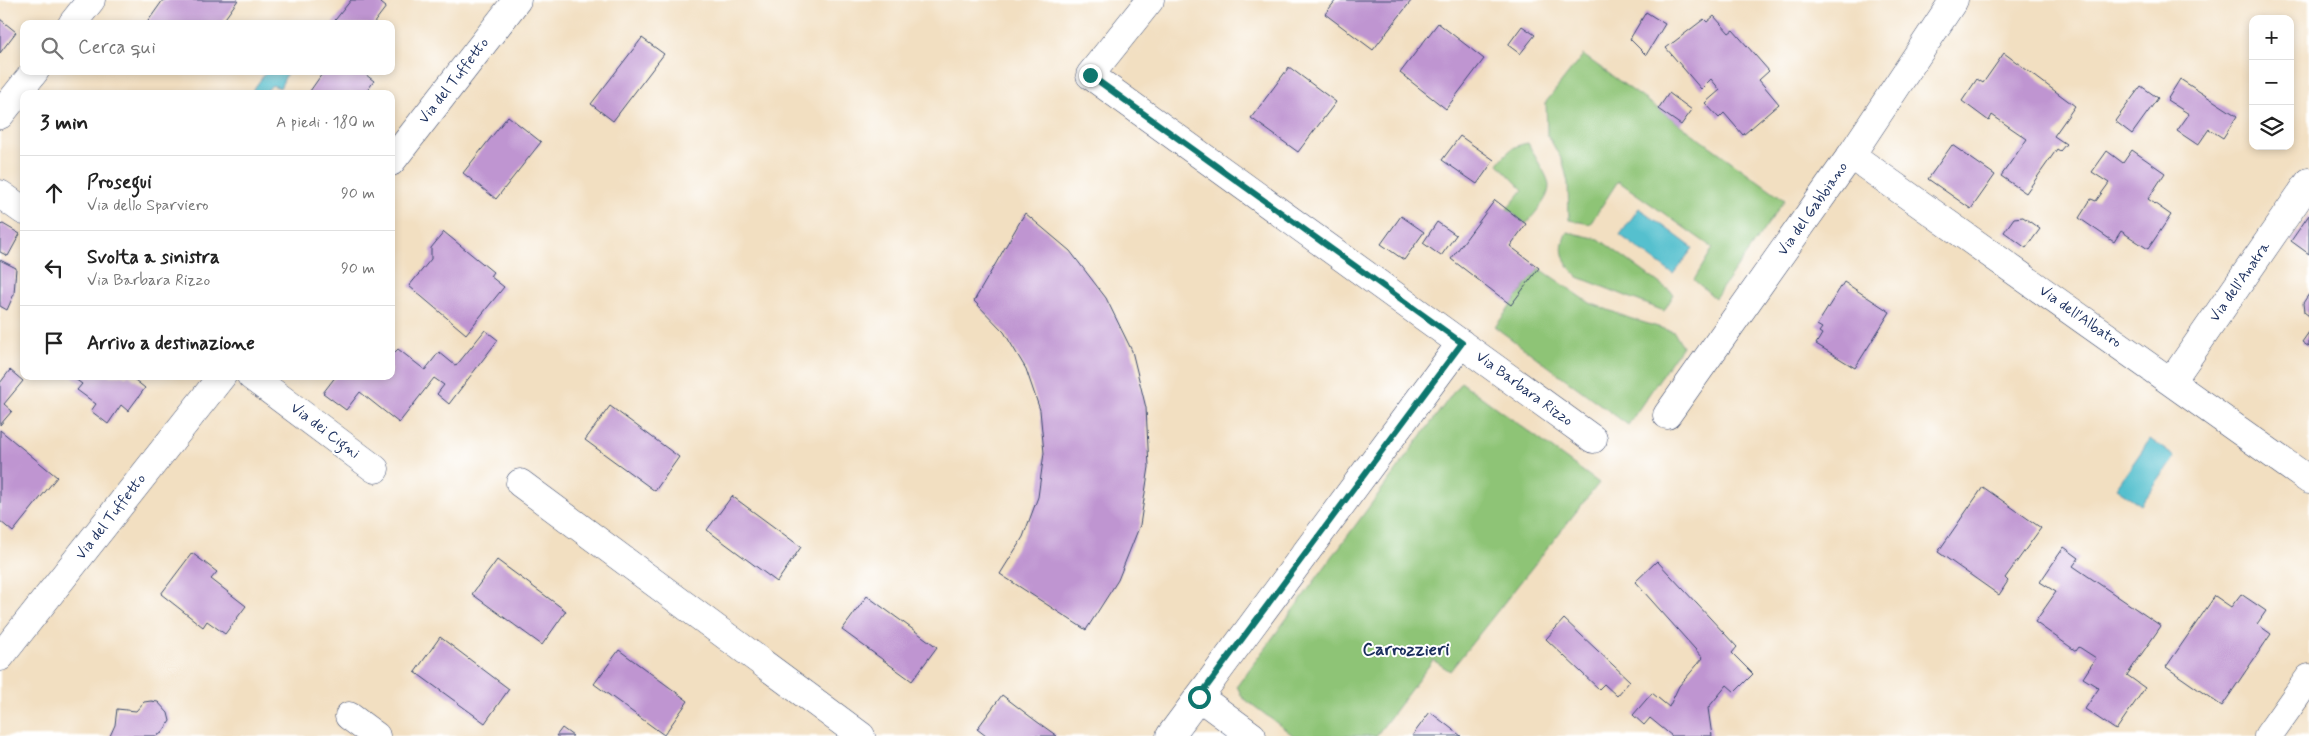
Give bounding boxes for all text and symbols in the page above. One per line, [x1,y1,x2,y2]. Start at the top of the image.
map controls [2249,15,2294,150]
button: + [2249,15,2294,60]
search box [20,20,395,75]
icon: search [38,34,66,62]
street label: Via del Tuffetto [414,34,494,128]
text: Cerca qui [78,35,156,60]
button: − [2249,60,2294,105]
route end [1079,64,1102,87]
button: layers [2249,105,2294,150]
text: 3 min [40,109,88,137]
text: A piedi · 180 m [276,112,375,133]
street label: Via del Gabbiano [1773,158,1853,260]
text: Prosegui [87,170,152,195]
icon: ahead [40,179,68,207]
text: 90 m [341,183,375,204]
text: Via dello Sparviero [87,195,209,216]
street label: Via dell'Anatra [2205,237,2276,326]
text: Svolta a sinistra [87,245,220,270]
icon: left [40,254,68,282]
text: 90 m [341,258,375,279]
text: Via Barbara Rizzo [87,270,210,291]
street label: Via dell'Albatro [2035,281,2125,353]
icon: arrive [40,329,68,357]
text: Arrivo a destinazione [87,331,255,356]
street label: Via Barbara Rizzo [1471,347,1577,431]
street label: Via dei Cigni [286,398,364,464]
street label: Via del Tuffetto [71,470,151,564]
district label: Carrozzieri [1363,638,1450,662]
route start [1188,686,1211,709]

